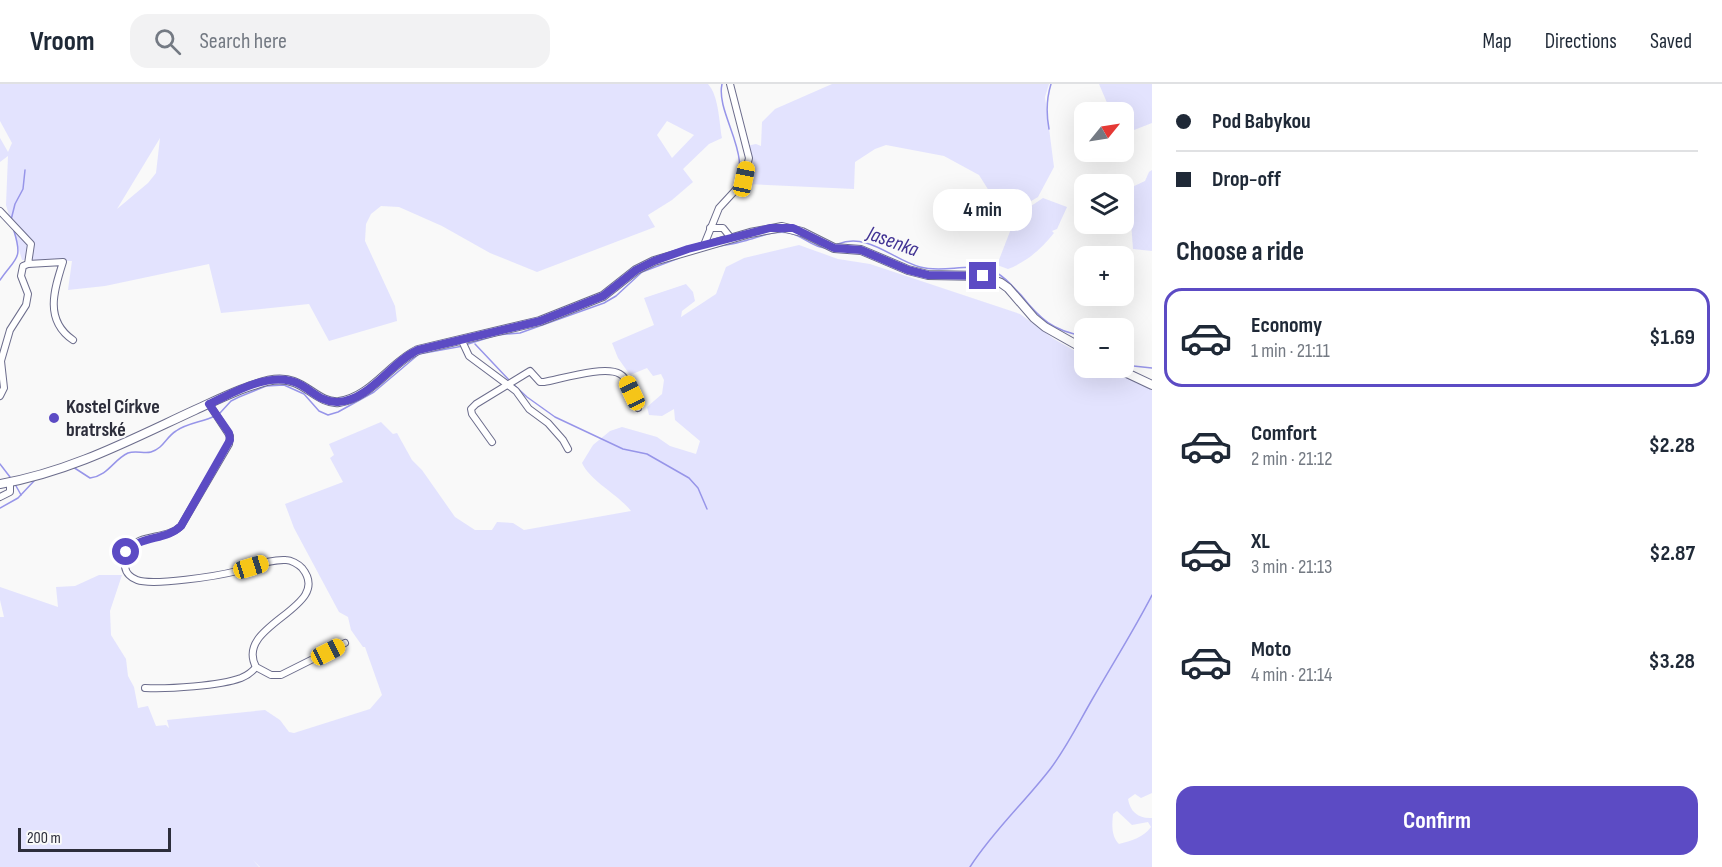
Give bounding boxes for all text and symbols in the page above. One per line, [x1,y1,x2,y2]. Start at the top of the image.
search box [130,14,550,68]
text: Vroom [30,25,94,58]
icon: search [151,25,184,58]
text: Search here [199,28,287,55]
text: Map [1482,29,1512,54]
text: Directions [1545,29,1617,54]
text: Saved [1650,29,1692,54]
north arrow [1074,102,1134,162]
map controls [1074,102,1134,378]
text: Pod Babykou [1212,108,1311,135]
car [731,160,757,198]
text: Drop-off [1212,166,1281,193]
button: layers [1074,174,1134,234]
callout: 4 min [934,189,1032,231]
text: 4 min [963,198,1002,222]
water label: Jasenka [862,220,923,262]
text: Choose a ride [1176,236,1304,268]
button: + [1074,246,1134,306]
route end [969,262,996,289]
icon: car [1179,311,1233,365]
text: Economy [1251,312,1322,339]
button: − [1074,318,1134,378]
text: $1.69 [1649,324,1695,351]
text: 1 min · 21:11 [1251,339,1330,363]
car [616,373,648,413]
place label: Kostel Církve bratrské [66,395,160,442]
marker: Kostel Církve bratrské [47,411,61,425]
icon: car [1179,419,1233,473]
text: Comfort [1251,420,1317,447]
text: $2.28 [1649,432,1695,459]
text: 2 min · 21:12 [1251,447,1332,471]
icon: car [1179,527,1233,581]
text: XL [1251,528,1270,555]
route start [112,538,139,565]
text: $2.87 [1649,540,1695,567]
car [231,553,271,581]
text: 3 min · 21:13 [1251,555,1332,579]
icon: car [1179,635,1233,689]
car [308,636,348,668]
text: Moto [1251,636,1291,663]
text: $3.28 [1648,648,1695,675]
text: 4 min · 21:14 [1251,663,1332,687]
button: Confirm [1176,786,1698,855]
scale bar [18,825,171,852]
text: 200 m [27,829,61,848]

